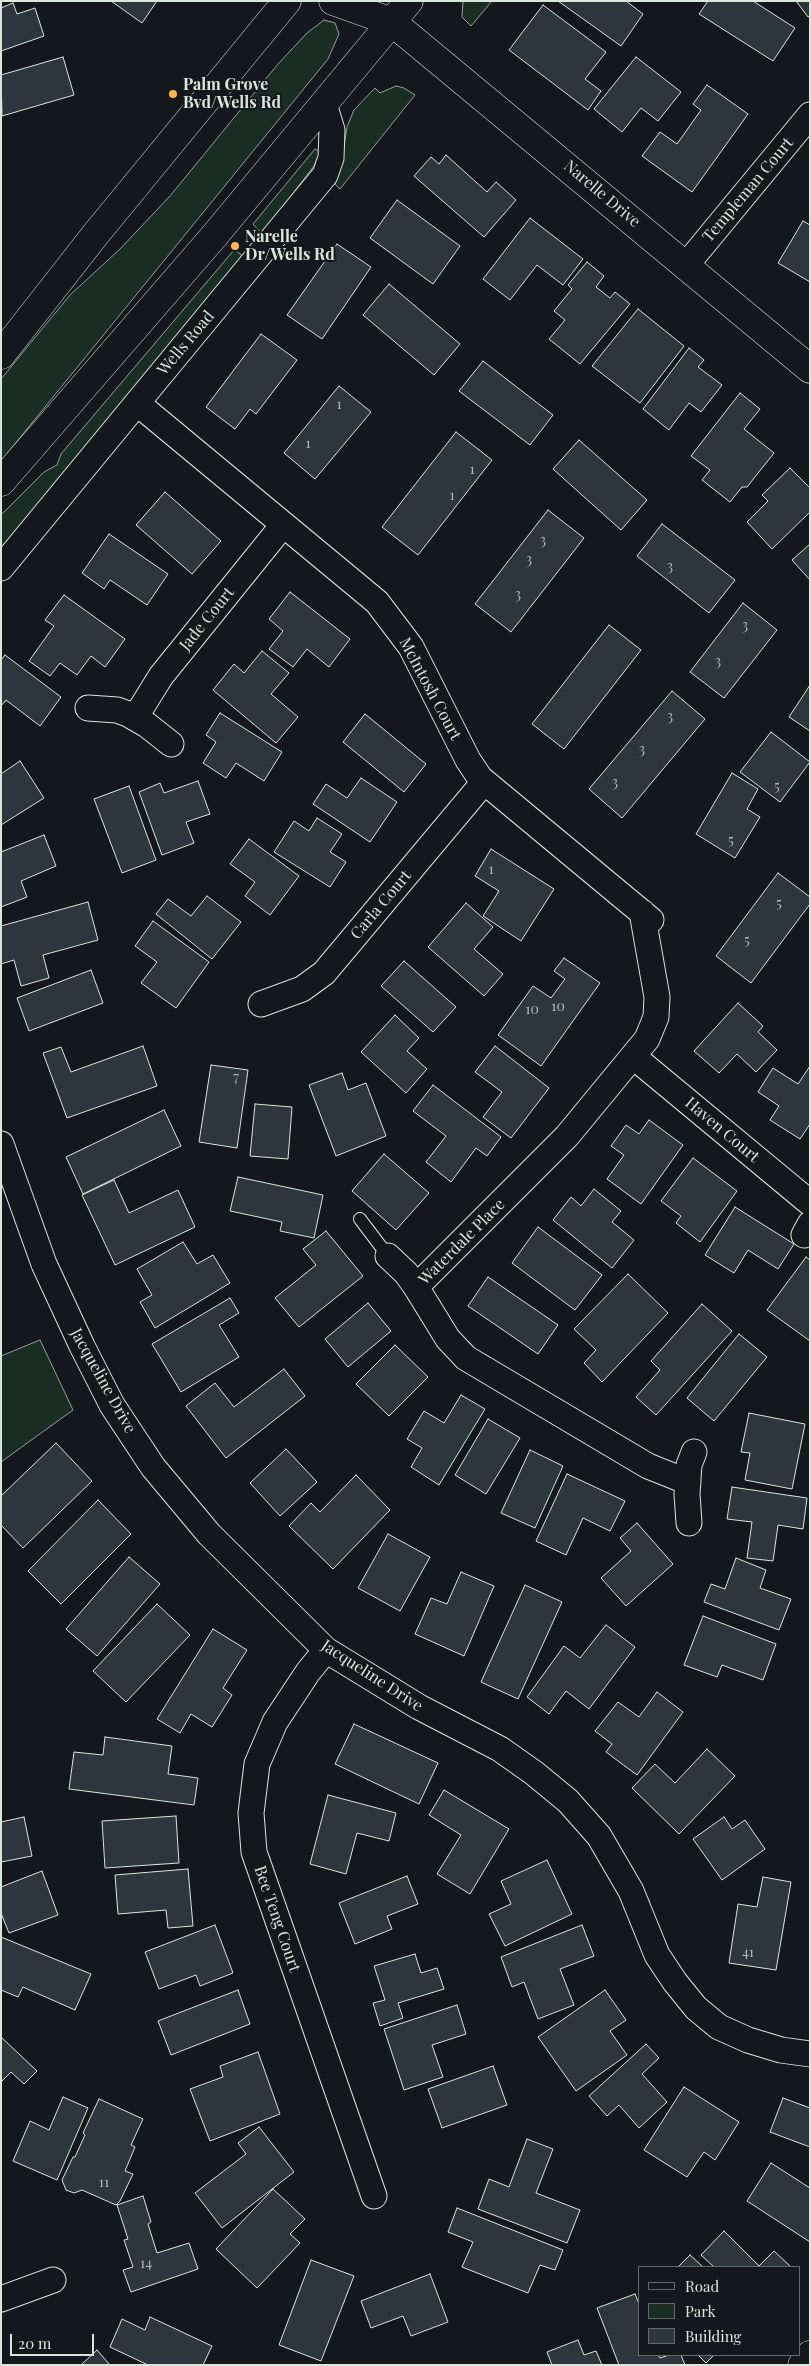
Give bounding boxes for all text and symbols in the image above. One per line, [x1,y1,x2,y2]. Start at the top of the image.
place label: Palm Grove Bvd/Wells Rd [183,75,281,113]
marker: Palm Grove Bvd/Wells Rd [167,88,179,100]
street label: Templeman Court [699,134,797,246]
street label: Narelle Drive [560,156,644,232]
place label: Narelle Dr/Wells Rd [245,227,335,265]
marker: Narelle Dr/Wells Rd [229,240,241,252]
street label: Wells Road [154,307,218,379]
house number: 1 [336,397,342,413]
house number: 1 [305,436,311,452]
house number: 1 [469,462,475,478]
house number: 1 [449,488,455,504]
house number: 3 [540,533,546,549]
house number: 3 [526,552,532,568]
house number: 3 [667,559,673,575]
street label: Jade Court [176,583,238,655]
house number: 3 [515,587,521,603]
house number: 3 [742,618,748,634]
street label: McIntosh Court [395,635,465,743]
house number: 3 [715,654,721,670]
house number: 3 [667,709,673,725]
house number: 3 [639,742,645,758]
house number: 3 [612,775,618,791]
house number: 5 [774,779,780,795]
house number: 5 [728,833,734,849]
house number: 1 [488,862,494,878]
street label: Carla Court [347,867,415,943]
house number: 5 [776,896,782,912]
house number: 5 [744,933,750,949]
house number: 10 [551,999,565,1015]
house number: 10 [525,1002,539,1018]
house number: 7 [233,1070,239,1086]
street label: Haven Court [681,1093,763,1167]
street label: Waterdale Place [415,1195,509,1289]
street label: Jacqueline Drive [66,1325,140,1437]
street label: Jacqueline Drive [318,1636,426,1716]
street label: Bee Teng Court [250,1863,304,1975]
house number: 41 [742,1945,754,1961]
house number: 11 [99,2175,109,2191]
house number: 14 [140,2256,152,2272]
legend [638,2266,801,2356]
text: Road [685,2276,719,2296]
text: Park [685,2301,716,2321]
scale bar [12,2324,96,2356]
text: Building [685,2326,741,2346]
text: 20 m [18,2333,51,2353]

